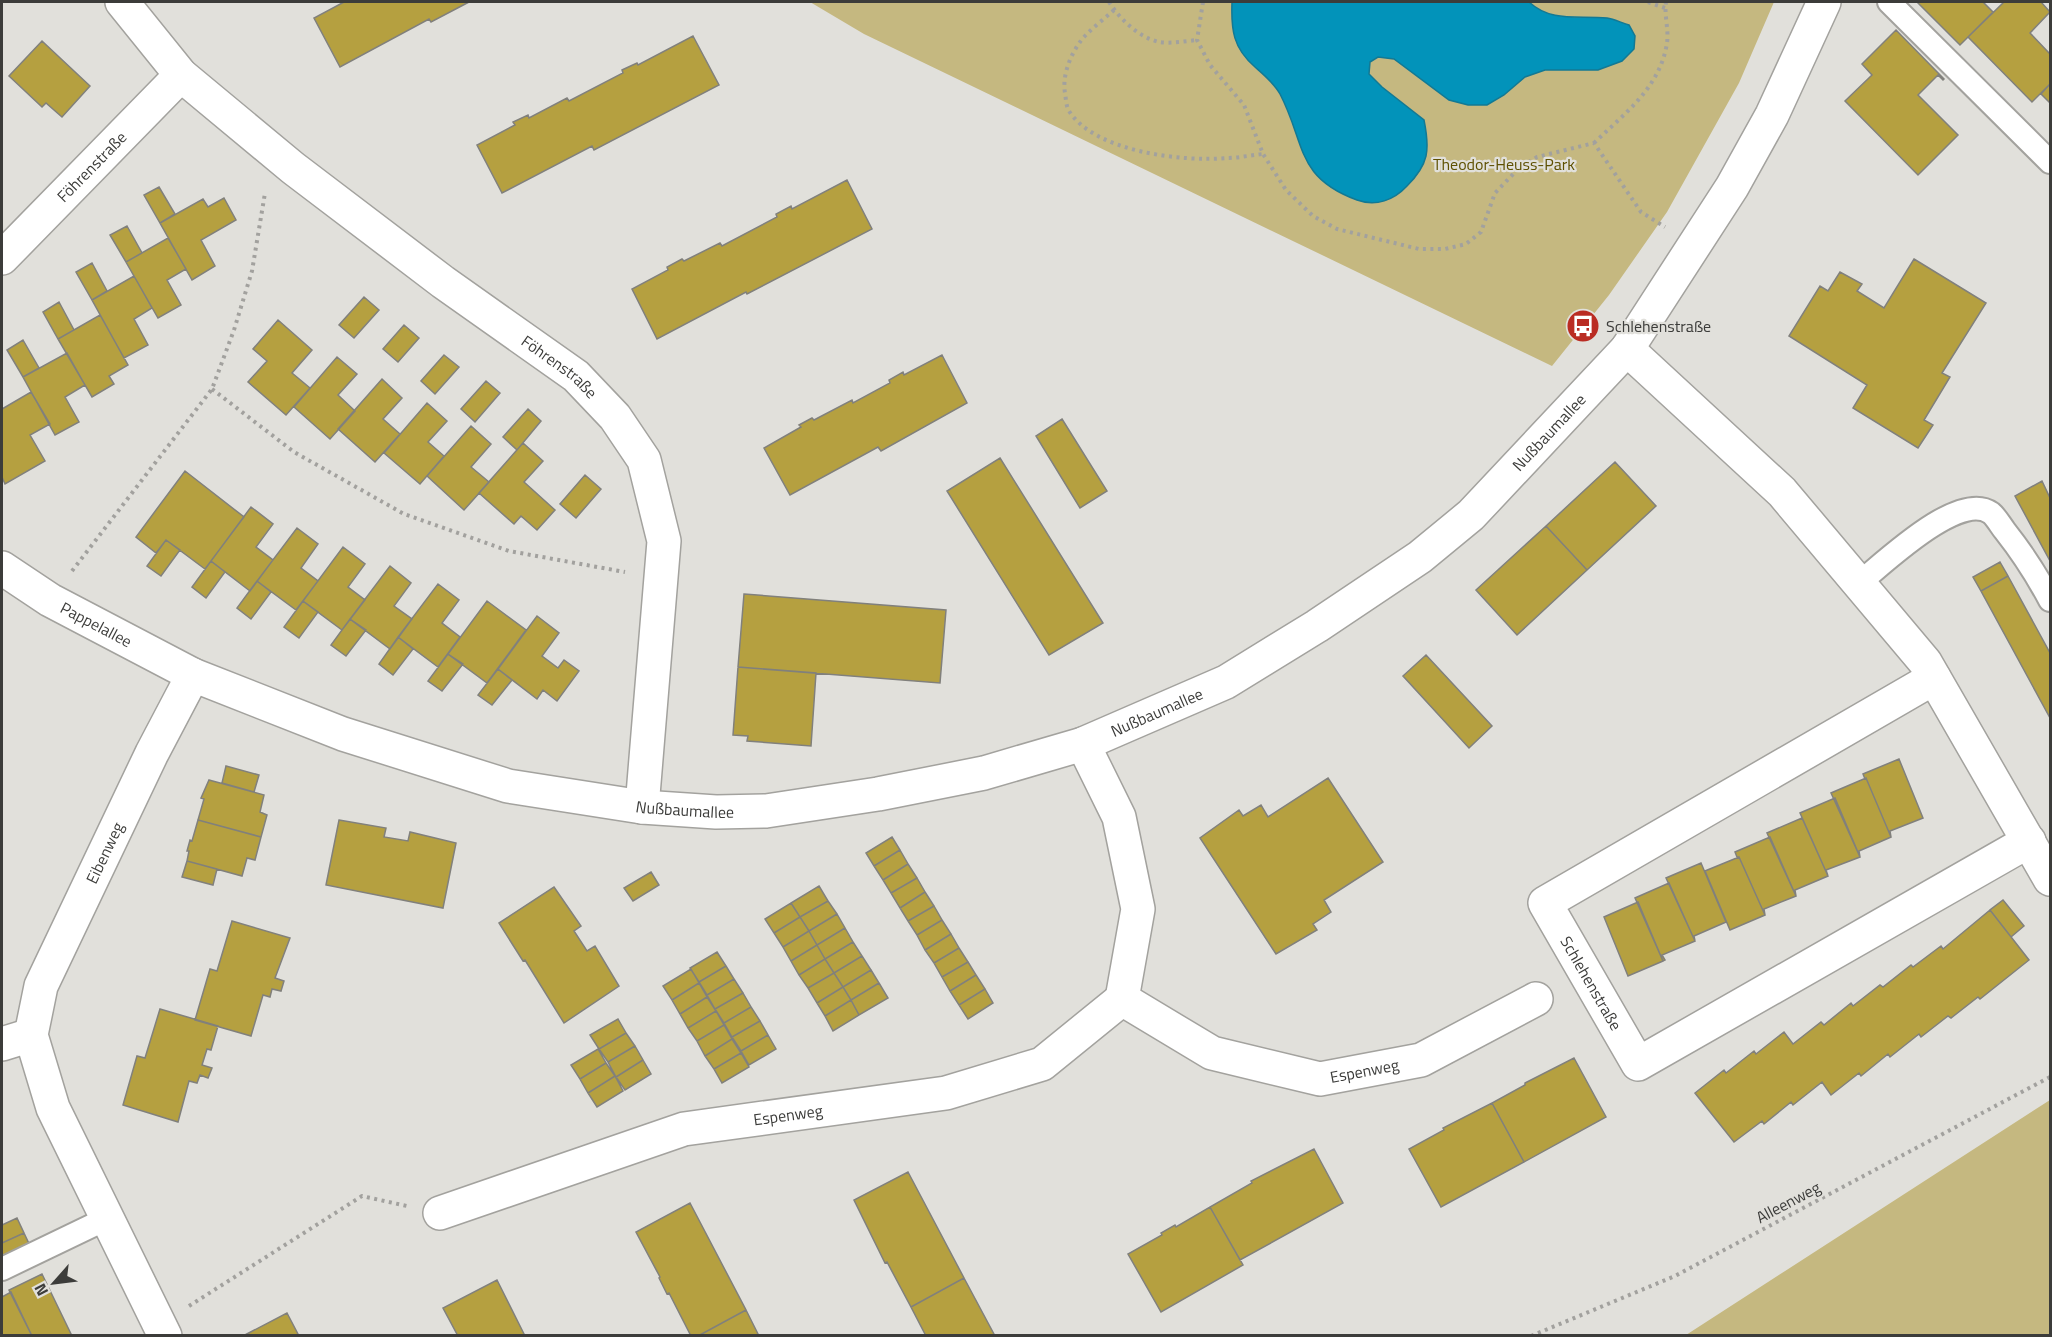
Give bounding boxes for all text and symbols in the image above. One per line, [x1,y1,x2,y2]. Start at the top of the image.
street label: Föhrenstraße [51,126,132,207]
park label: Theodor-Heuss-Park [1433,152,1575,176]
bus stop icon: Schlehenstraße [1565,308,1601,344]
place label: Schlehenstraße [1606,314,1711,338]
street label: Föhrenstraße [517,329,603,404]
street label: Nußbaumallee [1506,388,1591,476]
street label: Pappelallee [56,596,136,653]
street label: Nußbaumallee [1107,681,1207,743]
street label: Nußbaumallee [634,794,734,824]
street label: Eibenweg [80,818,130,888]
street label: Schlehenstraße [1555,932,1628,1035]
street label: Espenweg [1328,1052,1401,1089]
street label: Espenweg [752,1098,824,1131]
street label: Alleenweg [1751,1175,1825,1229]
north arrow [24,1253,84,1313]
text: N [28,1280,54,1301]

